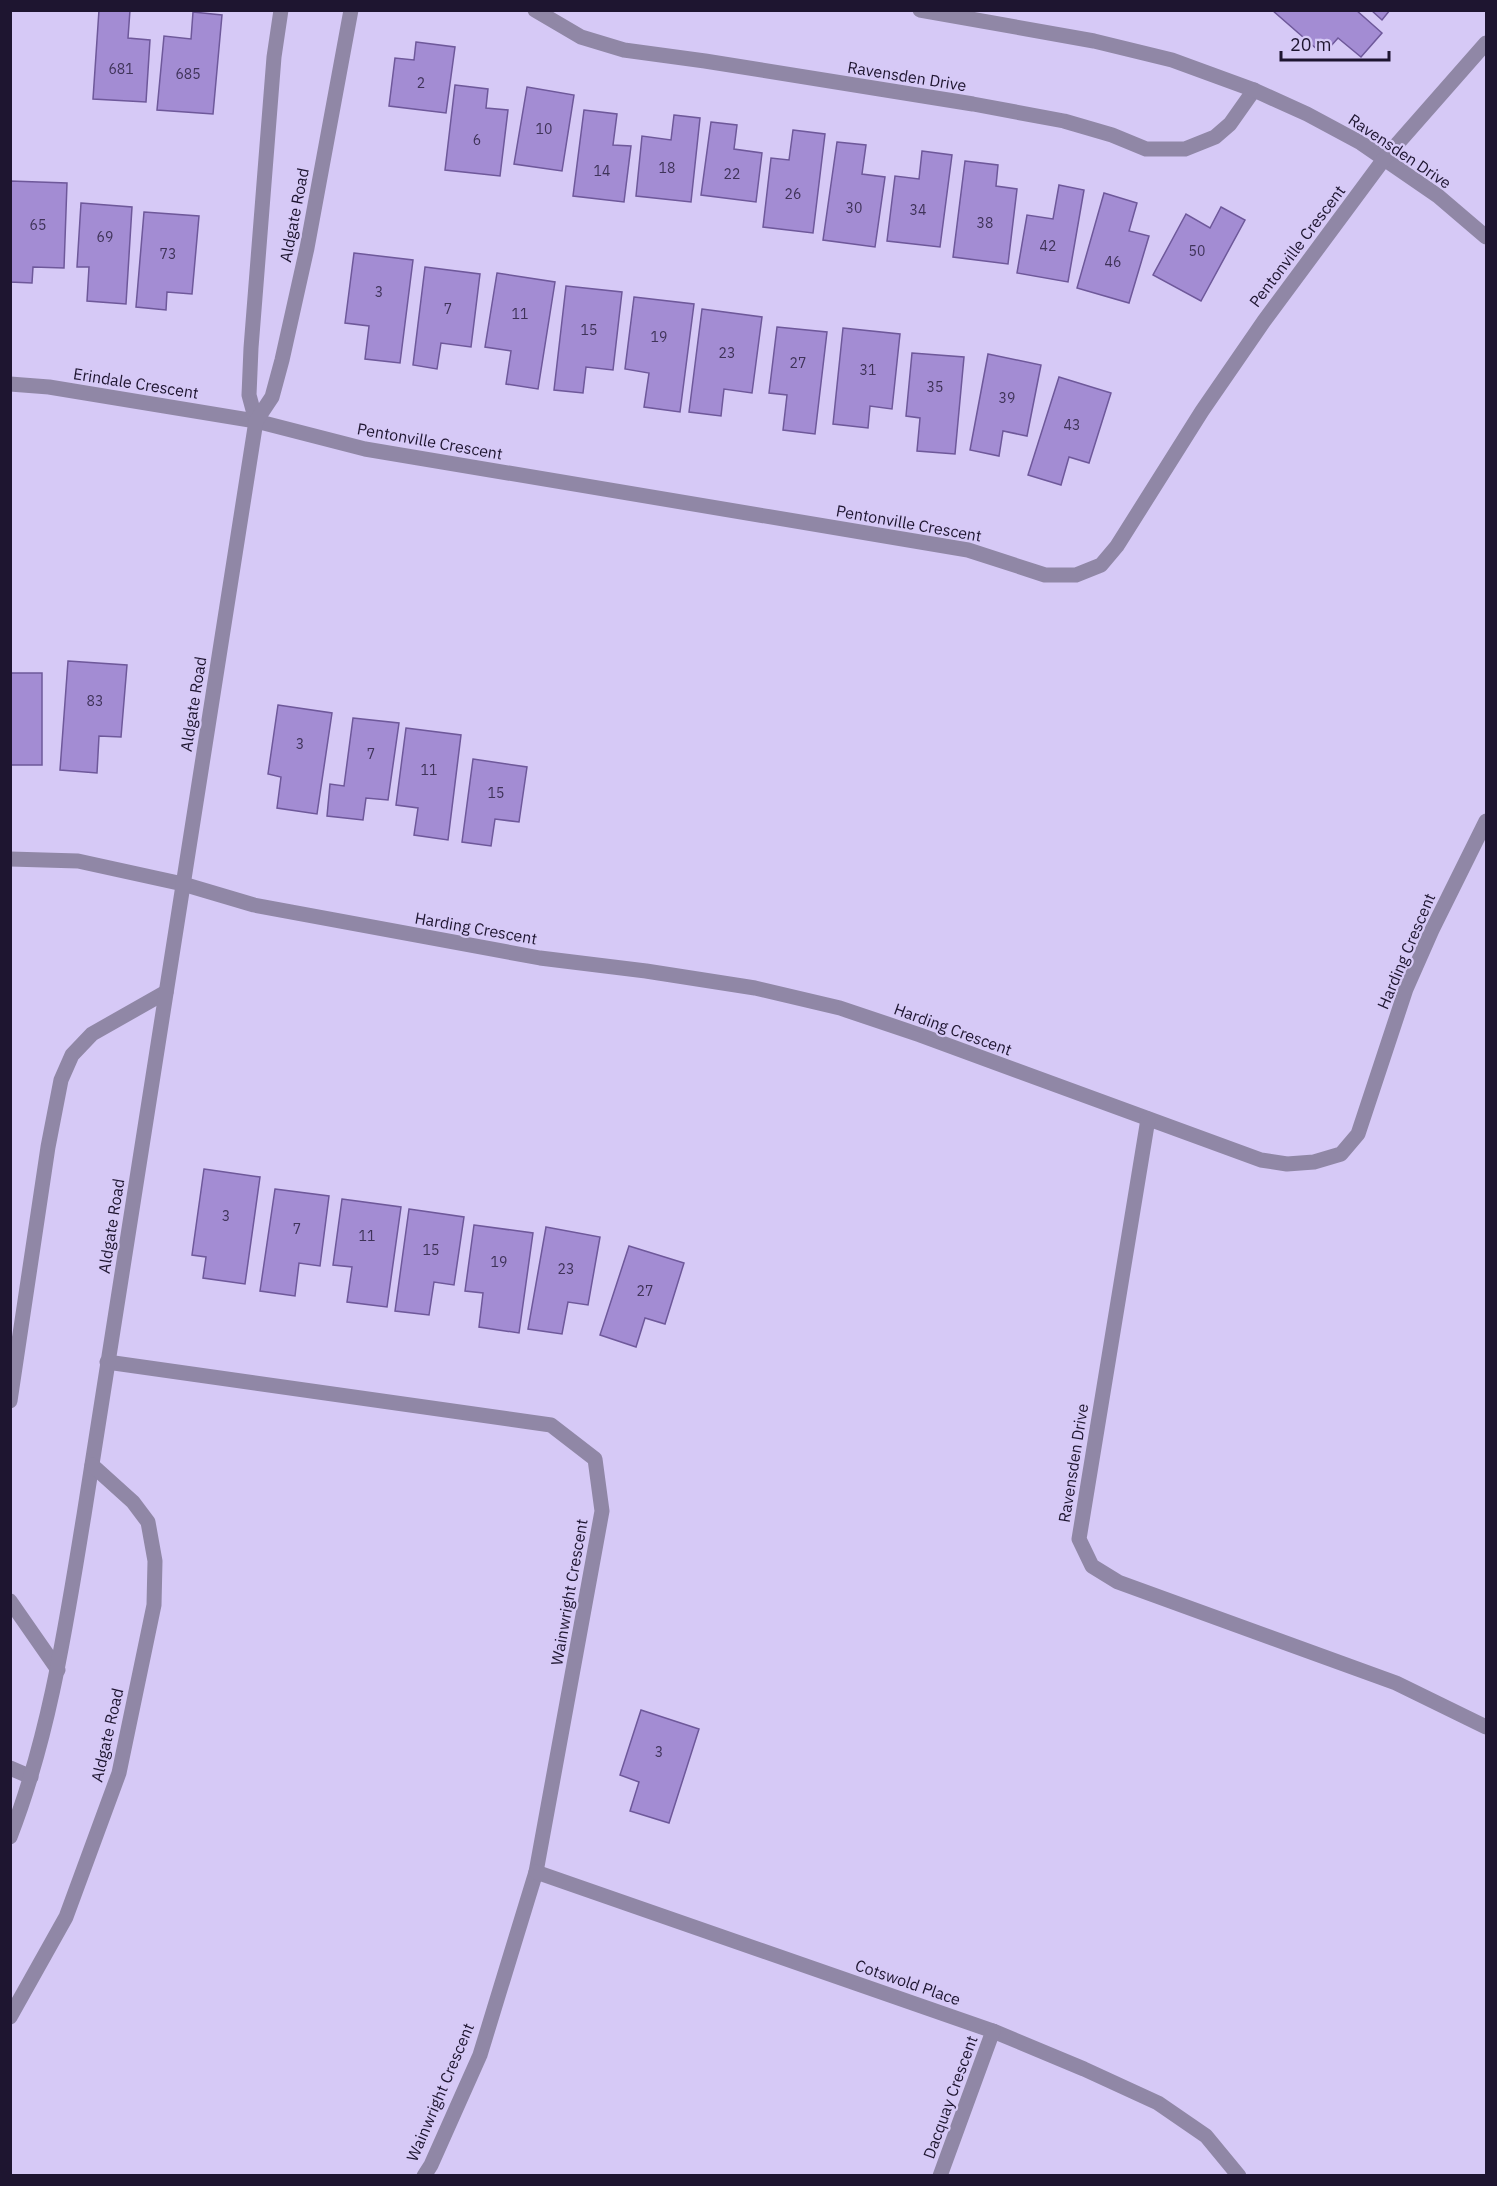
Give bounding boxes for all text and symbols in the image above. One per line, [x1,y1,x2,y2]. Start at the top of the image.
scale bar [1281,24,1389,62]
text: 20 m [1290,33,1332,56]
street label: Ravensden Drive [846,57,968,95]
house number: 681 [108,60,134,78]
house number: 685 [175,65,201,83]
house number: 2 [417,74,425,92]
street label: Ravensden Drive [1345,109,1455,193]
house number: 10 [536,120,552,138]
house number: 6 [473,131,481,149]
house number: 18 [659,159,675,177]
house number: 14 [594,162,610,180]
house number: 22 [724,165,740,183]
street label: Aldgate Road [275,166,313,264]
street label: Pentonville Crescent [1245,181,1349,311]
house number: 26 [785,185,801,203]
house number: 30 [846,199,862,217]
house number: 34 [910,201,926,219]
house number: 38 [977,214,993,232]
house number: 65 [30,216,46,234]
house number: 69 [97,228,113,246]
house number: 42 [1040,237,1056,255]
house number: 50 [1189,242,1205,260]
house number: 73 [160,245,176,263]
house number: 46 [1105,253,1121,271]
house number: 3 [375,283,383,301]
house number: 7 [444,300,452,318]
house number: 11 [512,305,528,323]
house number: 15 [581,321,597,339]
house number: 19 [651,328,667,346]
house number: 23 [719,344,735,362]
house number: 27 [790,354,806,372]
house number: 31 [860,361,876,379]
street label: Erindale Crescent [72,363,200,403]
house number: 35 [927,378,943,396]
house number: 39 [999,389,1015,407]
house number: 43 [1064,416,1080,434]
street label: Pentonville Crescent [356,418,504,464]
street label: Pentonville Crescent [835,500,983,546]
street label: Aldgate Road [176,655,210,753]
house number: 83 [87,692,103,710]
house number: 3 [296,735,304,753]
house number: 7 [367,745,375,763]
house number: 11 [421,761,437,779]
house number: 15 [488,784,504,802]
street label: Harding Crescent [1373,890,1439,1012]
street label: Harding Crescent [413,907,539,949]
street label: Harding Crescent [891,998,1015,1060]
street label: Aldgate Road [94,1177,128,1275]
house number: 3 [222,1207,230,1225]
house number: 7 [293,1220,301,1238]
house number: 11 [359,1227,375,1245]
house number: 15 [423,1241,439,1259]
house number: 19 [491,1253,507,1271]
house number: 23 [558,1260,574,1278]
house number: 27 [637,1282,653,1300]
street label: Ravensden Drive [1054,1402,1092,1524]
street label: Wainwright Crescent [546,1517,592,1667]
street label: Aldgate Road [86,1686,128,1784]
house number: 3 [655,1743,663,1761]
street label: Cotswold Place [853,1955,963,2009]
street label: Wainwright Crescent [402,2020,478,2164]
street label: Dacquay Crescent [918,2033,982,2161]

